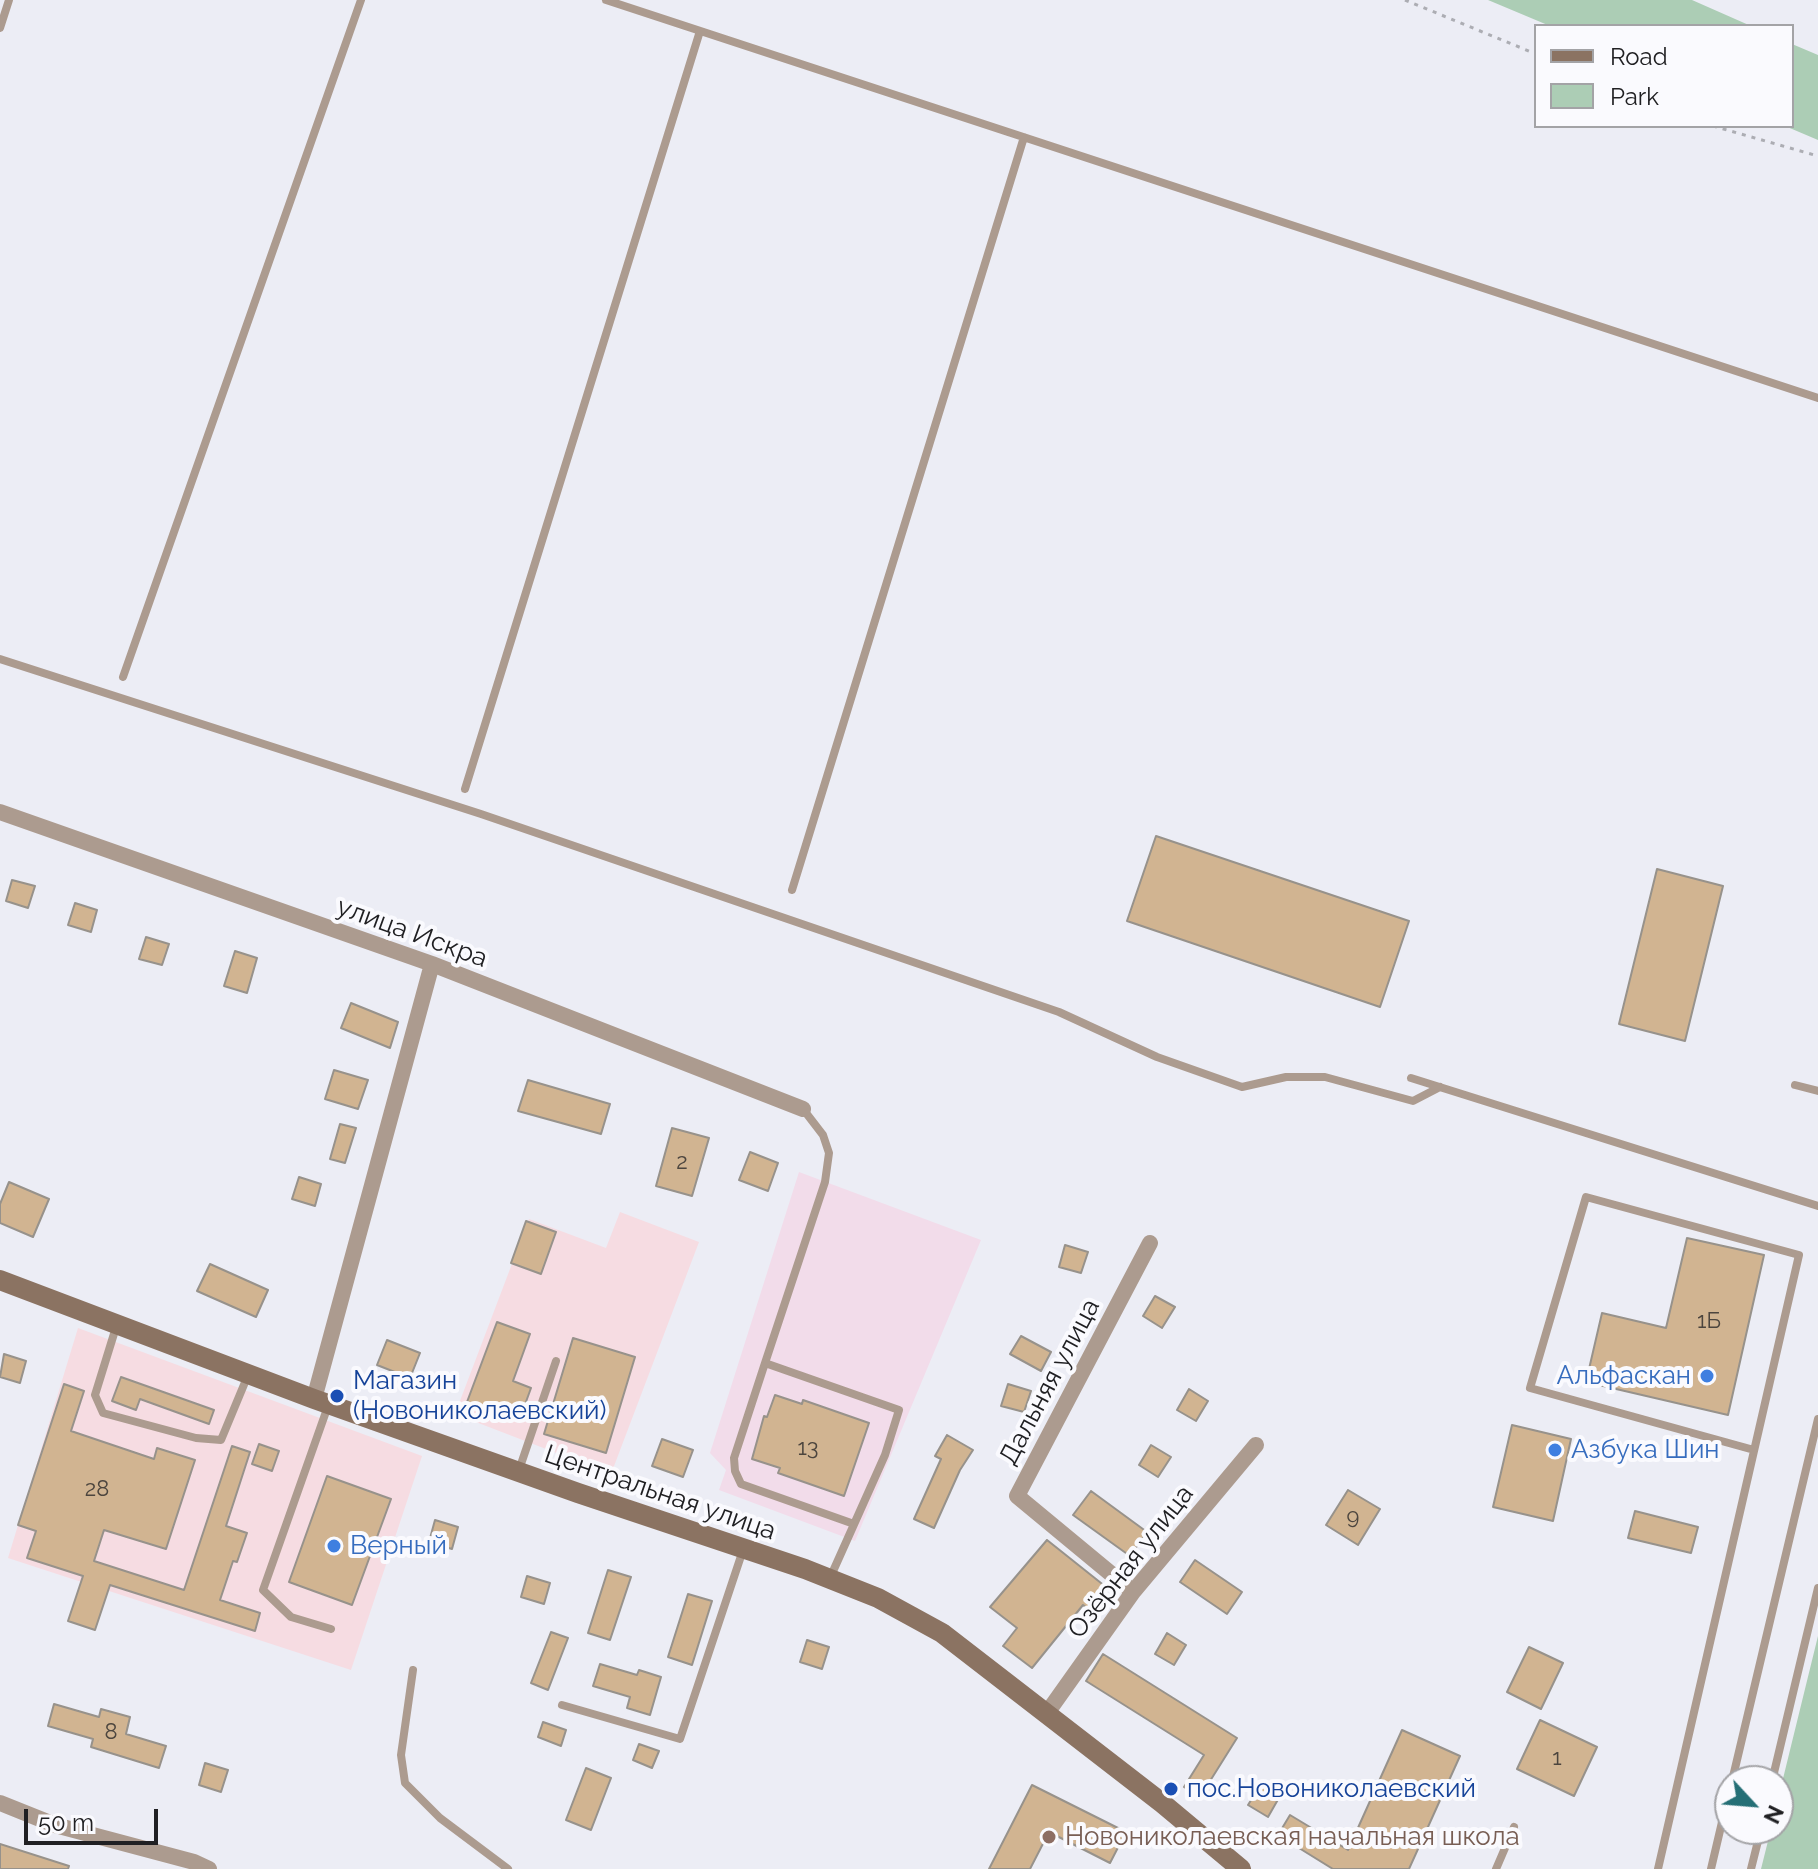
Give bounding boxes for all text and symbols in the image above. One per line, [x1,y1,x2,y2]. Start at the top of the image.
legend [1534,24,1794,128]
text: Road [1610,42,1668,71]
text: Park [1610,82,1659,111]
street label: улица Искра [332,891,492,975]
house number: 2 [676,1149,688,1175]
street label: Дальняя улица [993,1294,1107,1470]
house number: 1Б [1697,1308,1721,1334]
place label: Альфаскан [1557,1360,1691,1392]
place label: Магазин (Новониколаевский) [353,1365,606,1426]
marker: Альфаскан [1698,1367,1716,1385]
marker: Магазин (Новониколаевский) [328,1387,346,1405]
place label: Азбука Шин [1571,1434,1720,1466]
house number: 13 [797,1435,819,1461]
street label: Центральная улица [540,1439,780,1547]
marker: Азбука Шин [1546,1441,1564,1459]
house number: 28 [85,1476,109,1502]
street label: Озёрная улица [1062,1479,1200,1645]
house number: 9 [1347,1504,1359,1530]
place label: Верный [350,1530,447,1562]
marker: Верный [325,1537,343,1555]
house number: 8 [104,1719,118,1745]
house number: 1 [1552,1745,1562,1771]
north arrow [1714,1765,1794,1845]
place label: пос.Новониколаевский [1187,1773,1476,1805]
marker: пос.Новониколаевский [1162,1780,1180,1798]
scale bar [28,1793,162,1843]
text: N [1758,1801,1789,1828]
text: 50 m [38,1808,94,1837]
place label: Новониколаевская начальная школа [1065,1821,1520,1853]
marker: Новониколаевская начальная школа [1040,1828,1058,1846]

